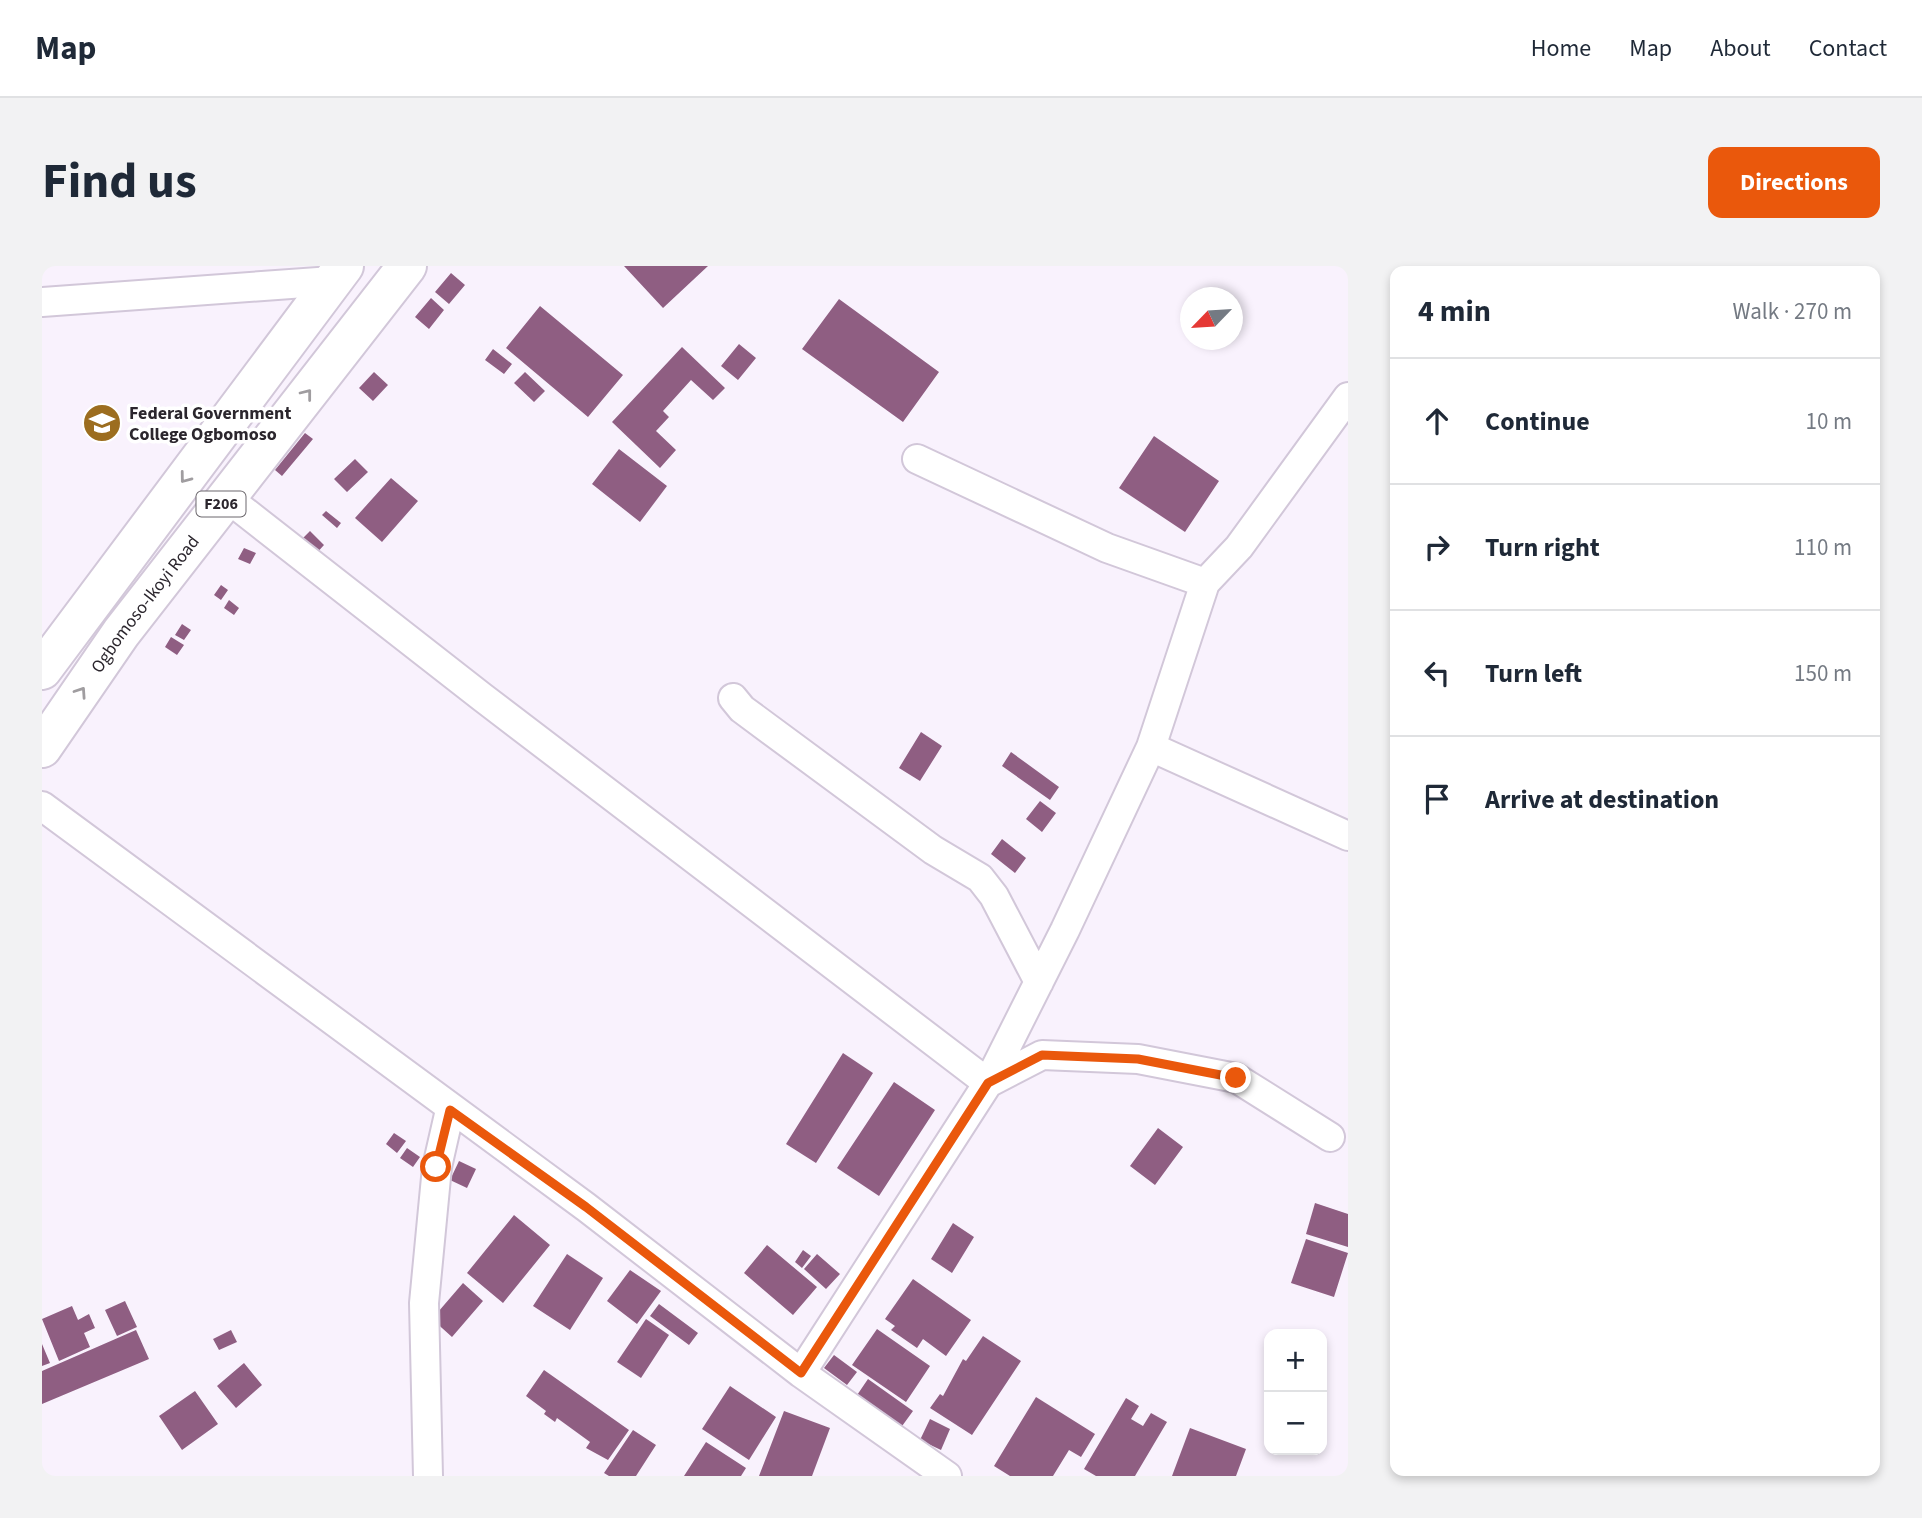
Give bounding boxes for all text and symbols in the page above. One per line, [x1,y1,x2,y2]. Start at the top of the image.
text: Map [35,25,96,72]
text: Home [1531,31,1591,66]
text: Map [1629,31,1672,66]
text: About [1710,31,1771,66]
text: Contact [1809,31,1887,66]
text: Find us [42,147,197,217]
button: Directions [1708,147,1880,218]
north arrow [1180,287,1243,350]
text: 4 min [1418,290,1491,333]
text: Walk · 270 m [1733,295,1852,328]
one-way arrow [299,389,312,401]
place label: Federal Government College Ogbomoso [129,401,291,447]
school or university icon: Federal Government College Ogbomoso [81,402,123,444]
icon: ahead [1418,402,1456,440]
text: Continue [1485,403,1590,440]
text: 10 m [1805,405,1852,438]
one-way arrow [181,470,194,482]
road number: F206 [196,492,246,516]
icon: right [1418,528,1456,566]
text: Turn right [1485,529,1600,566]
street label: Ogbomoso-Ikoyi Road [85,530,205,678]
text: 110 m [1794,531,1852,564]
icon: left [1418,654,1456,692]
text: Turn left [1485,655,1582,692]
text: 150 m [1794,657,1852,690]
one-way arrow [73,687,85,700]
icon: arrive [1418,780,1456,818]
text: Arrive at destination [1485,781,1719,818]
route end [1220,1062,1251,1093]
route start [420,1151,451,1182]
map controls [1264,1329,1327,1455]
button: + [1264,1329,1327,1392]
button: − [1264,1392,1327,1455]

